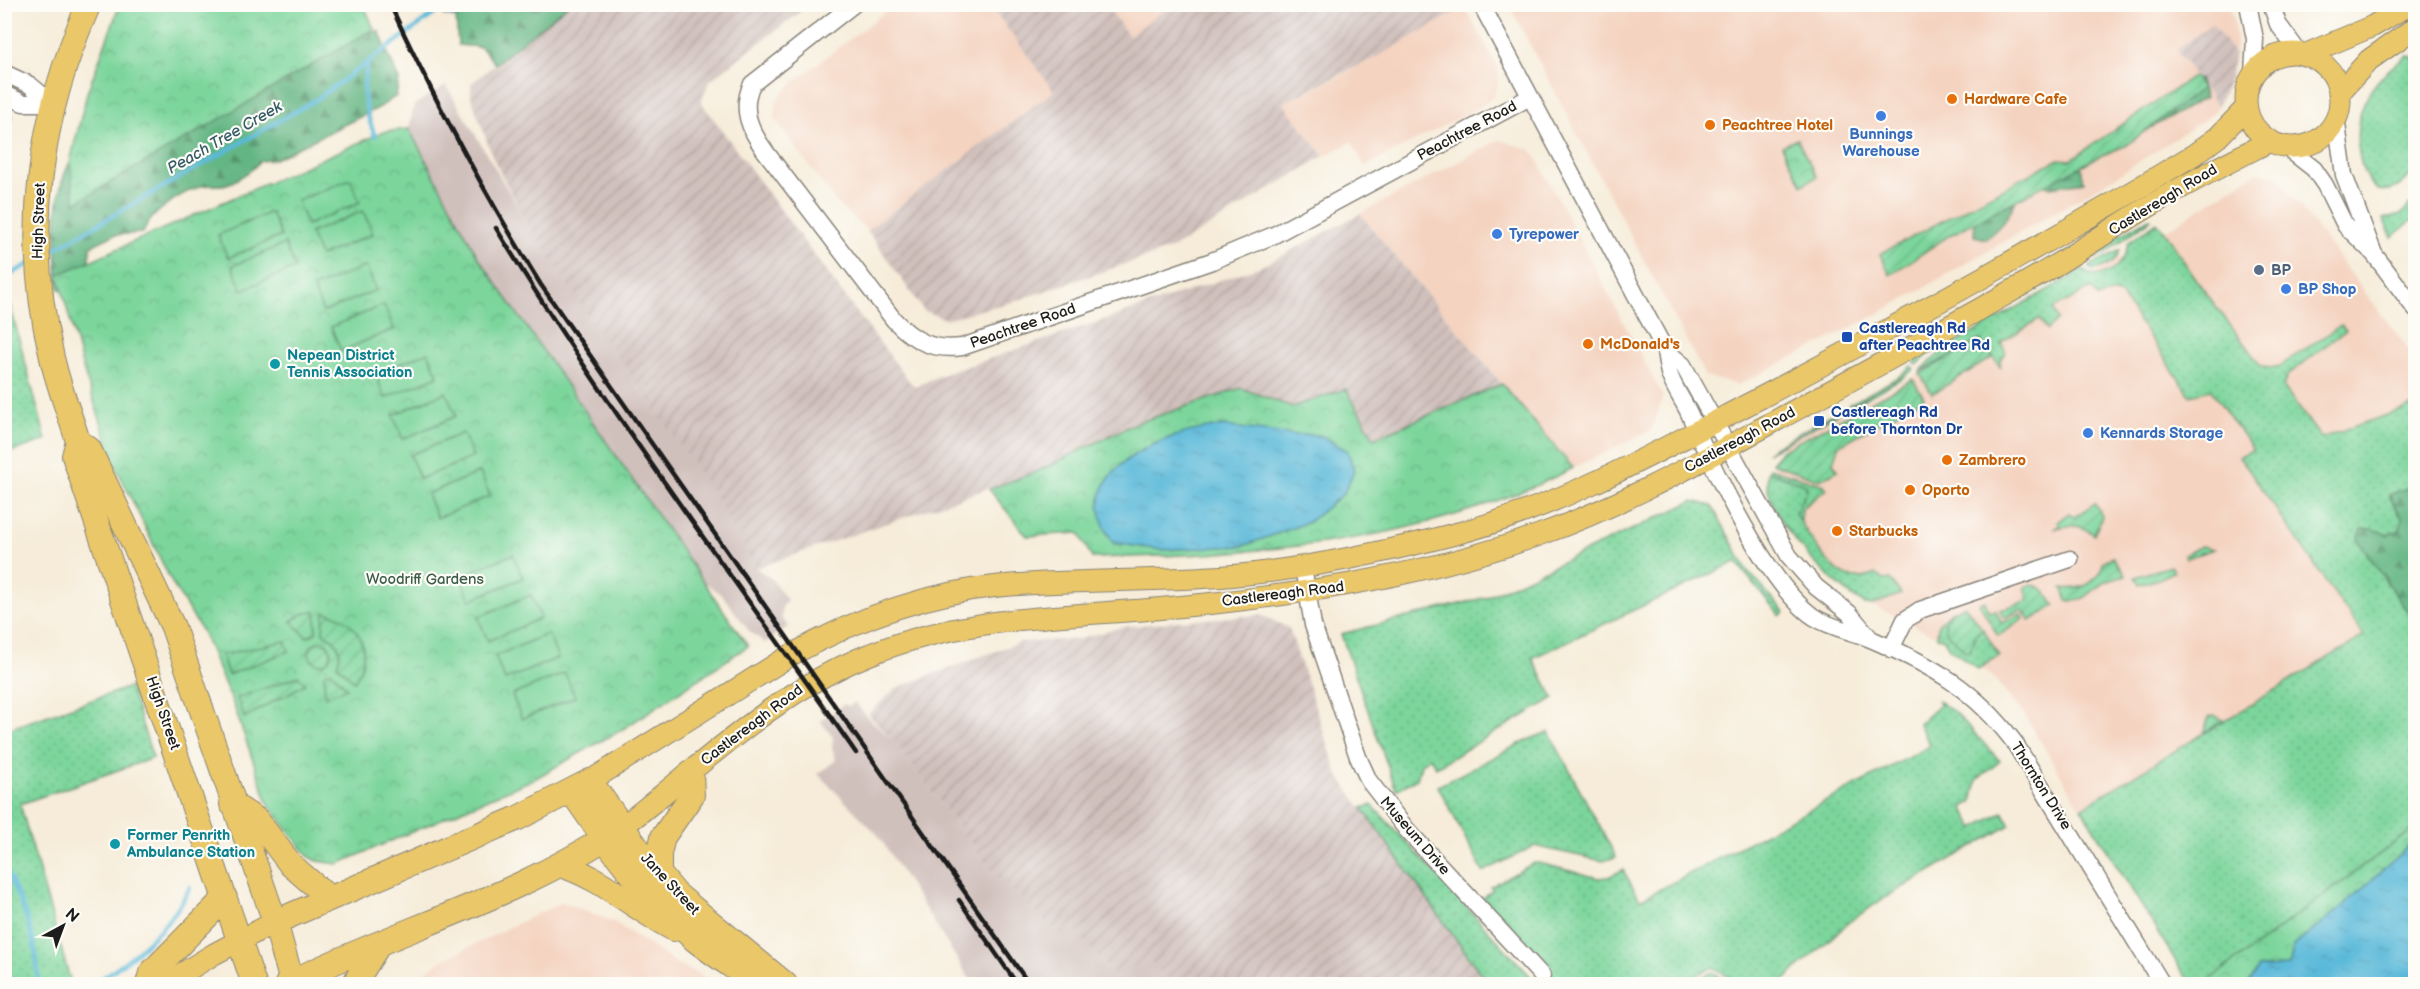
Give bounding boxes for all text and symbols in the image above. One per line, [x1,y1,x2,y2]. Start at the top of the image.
place label: Hardware Cafe [1964,90,2068,109]
marker: Hardware Cafe [1945,92,1959,106]
water label: Peach Tree Creek [164,97,287,179]
street label: Peachtree Road [1414,97,1520,165]
marker: Bunnings Warehouse [1874,109,1888,123]
place label: Peachtree Hotel [1722,116,1833,135]
marker: Peachtree Hotel [1703,118,1717,132]
place label: Bunnings Warehouse [1842,125,1920,161]
street label: Castlereagh Road [2105,160,2221,240]
street label: High Street [28,182,50,259]
place label: Tyrepower [1509,225,1580,244]
marker: Tyrepower [1490,227,1504,241]
place label: BP [2271,261,2292,280]
marker: BP [2252,263,2266,277]
place label: BP Shop [2298,280,2357,299]
marker: BP Shop [2279,282,2293,296]
street label: Peachtree Road [968,299,1078,353]
place label: Castlereagh Rd after Peachtree Rd [1859,319,1990,355]
marker: Castlereagh Rd after Peachtree Rd [1840,330,1854,344]
place label: McDonald's [1600,335,1680,354]
marker: McDonald's [1581,337,1595,351]
place label: Nepean District Tennis Association [287,346,412,382]
marker: Nepean District Tennis Association [268,357,282,371]
street label: Castlereagh Road [1681,403,1799,477]
place label: Castlereagh Rd before Thornton Dr [1831,403,1963,439]
marker: Castlereagh Rd before Thornton Dr [1812,414,1826,428]
place label: Kennards Storage [2100,424,2224,443]
marker: Kennards Storage [2081,426,2095,440]
place label: Zambrero [1959,451,2027,470]
marker: Zambrero [1940,453,1954,467]
place label: Oporto [1922,481,1970,500]
marker: Oporto [1903,483,1917,497]
place label: Starbucks [1849,522,1918,541]
marker: Starbucks [1830,524,1844,538]
park label: Woodriff Gardens [366,570,484,589]
street label: Castlereagh Road [1221,577,1345,611]
street label: High Street [142,674,185,753]
street label: Castlereagh Road [697,680,807,770]
street label: Thornton Drive [2007,739,2076,833]
street label: Museum Drive [1376,793,1454,879]
place label: Former Penrith Ambulance Station [126,826,255,862]
marker: Former Penrith Ambulance Station [108,837,122,851]
street label: Jane Street [636,849,704,919]
north arrow [33,896,93,956]
text: N [61,905,83,927]

